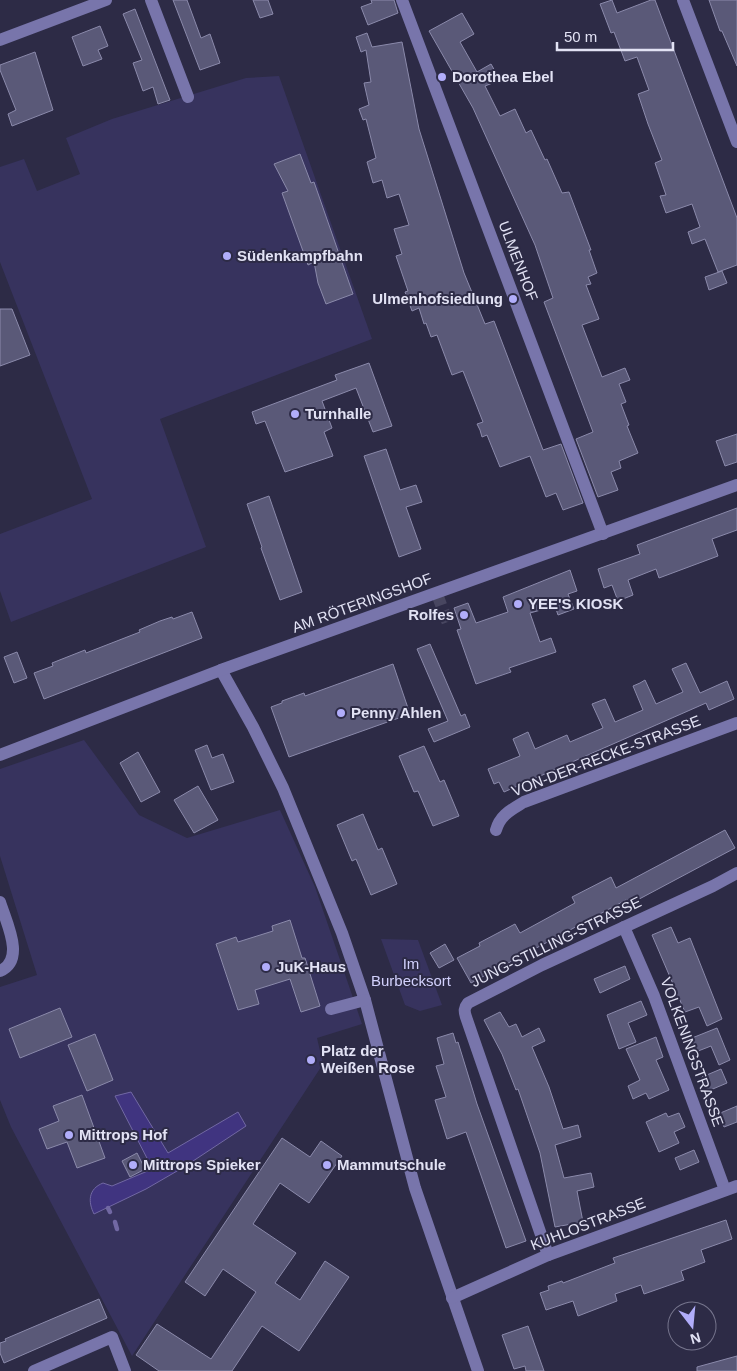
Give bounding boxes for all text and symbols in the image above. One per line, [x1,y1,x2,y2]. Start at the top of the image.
scale bar [557,20,673,52]
text: 50 m [564,28,597,45]
place label: Dorothea Ebel [452,68,554,85]
marker: Dorothea Ebel [436,71,448,83]
street label: ULMENHOF [495,218,541,303]
place label: Südenkampfbahn [237,247,363,264]
marker: Südenkampfbahn [221,250,233,262]
place label: Ulmenhofsiedlung [372,290,503,307]
marker: Ulmenhofsiedlung [507,293,519,305]
place label: Turnhalle [305,405,371,422]
marker: Turnhalle [289,408,301,420]
street label: AM RÖTERINGSHOF [290,569,434,636]
place label: YEE'S KIOSK [528,595,623,612]
marker: YEE'S KIOSK [512,598,524,610]
place label: Rolfes [408,606,454,623]
marker: Rolfes [458,609,470,621]
place label: Penny Ahlen [351,704,441,721]
marker: Penny Ahlen [335,707,347,719]
street label: VON-DER-RECKE-STRASSE [509,712,703,799]
street label: JUNG-STILLING-STRASSE [468,893,644,990]
park label: Im Burbecksort [371,955,452,989]
place label: JuK-Haus [276,958,346,975]
marker: JuK-Haus [260,961,272,973]
street label: VOLKENINGSTRASSE [658,975,727,1129]
place label: Platz der Weißen Rose [321,1042,415,1076]
marker: Platz der Weißen Rose [305,1054,317,1066]
place label: Mittrops Hof [79,1126,168,1143]
marker: Mittrops Hof [63,1129,75,1141]
place label: Mittrops Spieker [143,1156,261,1173]
place label: Mammutschule [337,1156,446,1173]
marker: Mittrops Spieker [127,1159,139,1171]
marker: Mammutschule [321,1159,333,1171]
street label: KUHLOSTRASSE [528,1194,648,1253]
north arrow [667,1301,717,1351]
text: N [689,1329,703,1348]

